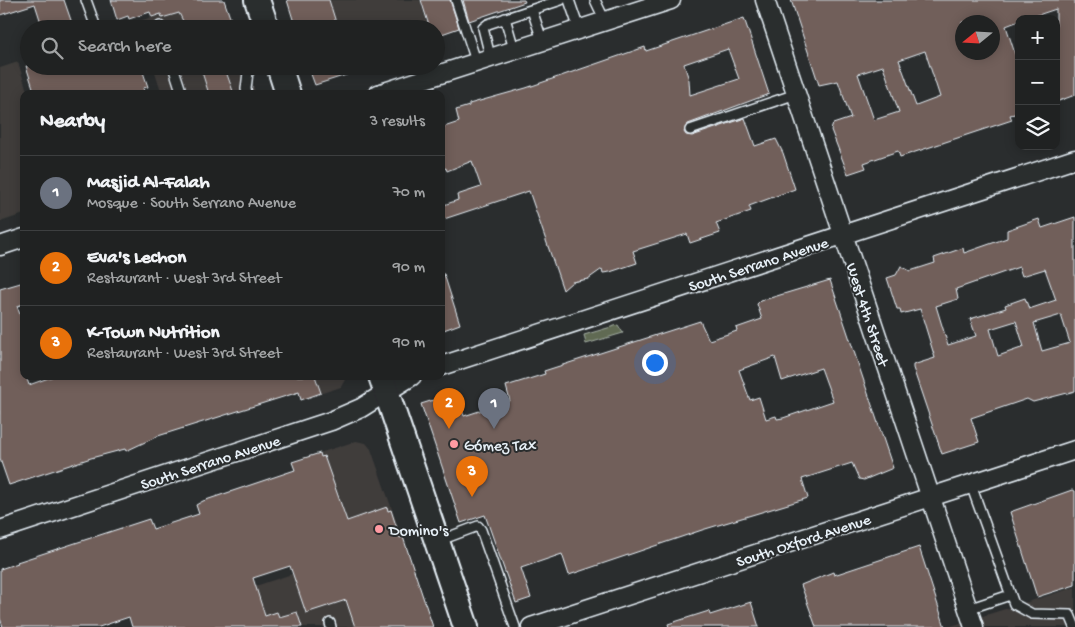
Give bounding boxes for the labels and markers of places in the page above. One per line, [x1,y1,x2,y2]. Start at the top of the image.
pin: 2 [433,388,465,429]
pin: 1 [478,388,510,429]
marker: Gómez Tax [448,438,460,450]
place label: Gómez Tax [464,438,537,457]
pin: 3 [456,456,488,497]
marker: Domino's [373,523,385,535]
place label: Domino's [388,523,450,542]

